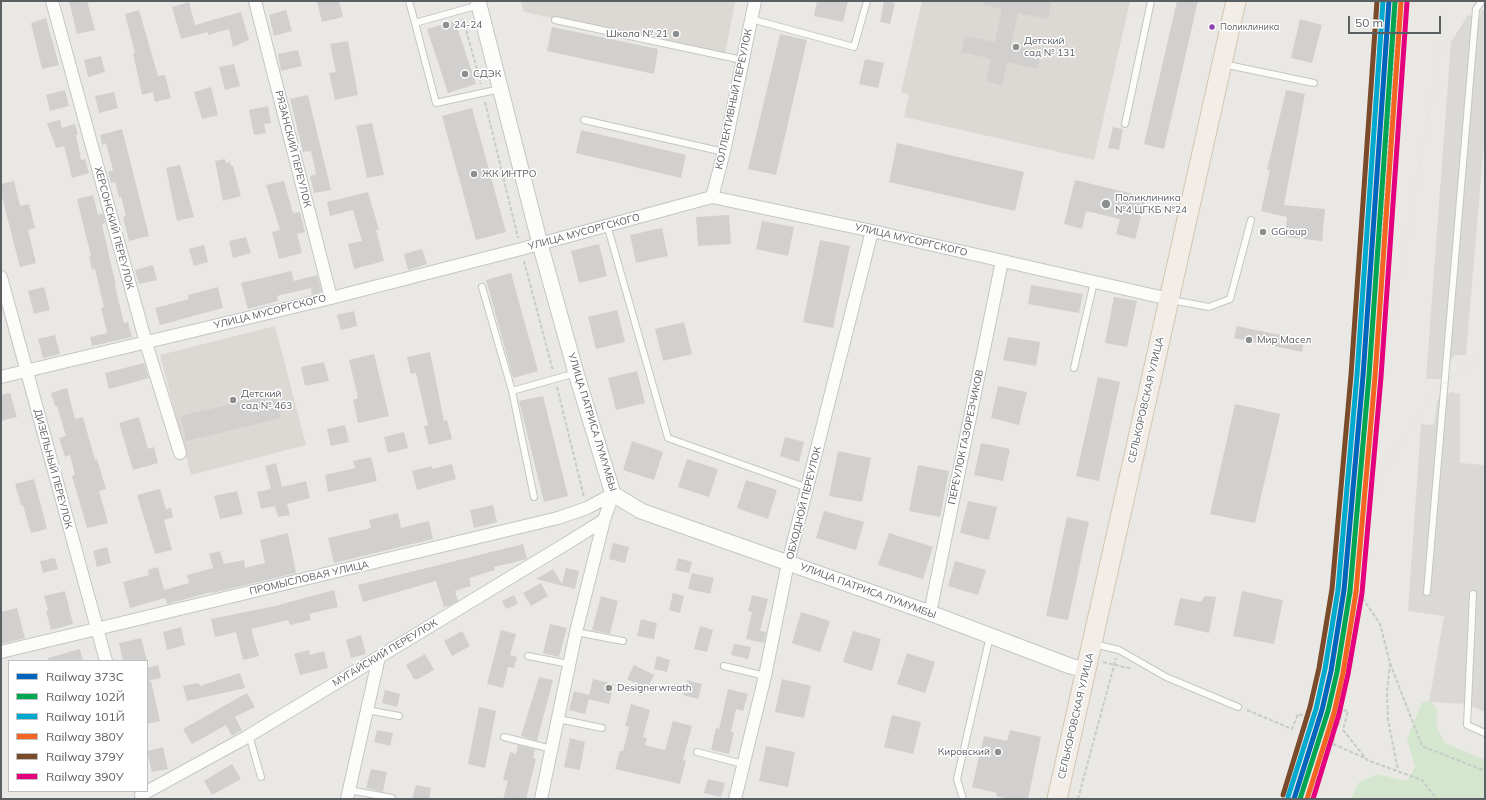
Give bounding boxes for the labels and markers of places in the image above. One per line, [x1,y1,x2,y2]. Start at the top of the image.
place label: 24-24 [454,19,482,31]
marker: 24-24 [441,20,451,30]
marker: Поликлиника [1207,22,1217,32]
place label: Поликлиника [1220,22,1279,32]
place label: Школа № 21 [606,28,668,40]
marker: Школа № 21 [671,29,681,39]
place label: Детский сад № 131 [1024,35,1075,58]
marker: Детский сад № 131 [1011,42,1021,52]
place label: СДЭК [473,68,501,80]
marker: СДЭК [460,69,470,79]
place label: ЖК ИНТРО [482,168,536,180]
marker: ЖК ИНТРО [469,169,479,179]
place label: Поликлиника №4 ЦГКБ №24 [1115,192,1187,216]
marker: Поликлиника №4 ЦГКБ №24 [1100,198,1112,210]
place label: GGroup [1271,226,1307,238]
marker: GGroup [1258,227,1268,237]
place label: Мир Масел [1257,334,1311,346]
marker: Мир Масел [1244,335,1254,345]
place label: Детский сад № 463 [241,388,292,412]
marker: Детский сад № 463 [228,395,238,405]
place label: Designerwreath [617,682,692,694]
marker: Designerwreath [604,683,614,693]
place label: Кировский [938,746,990,758]
marker: Кировский [993,747,1003,757]

